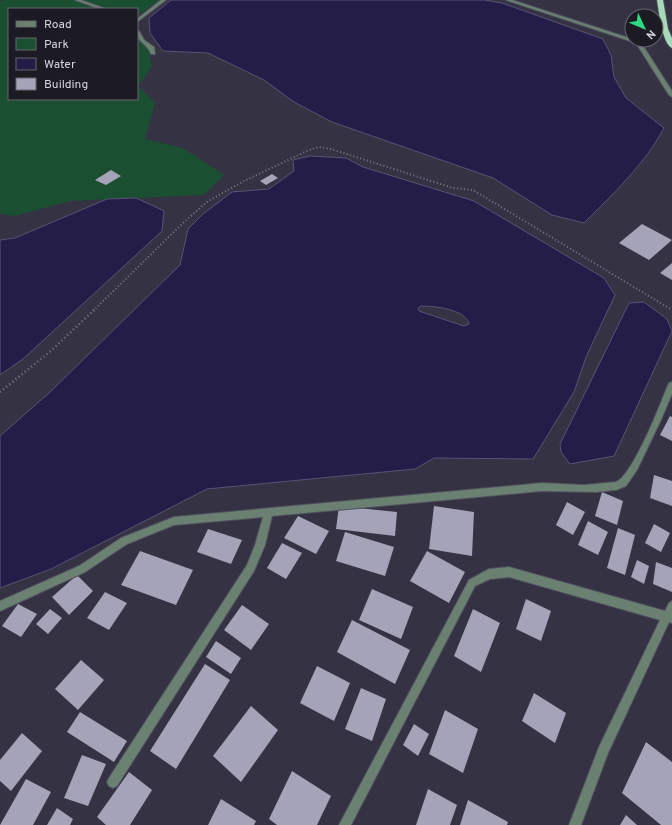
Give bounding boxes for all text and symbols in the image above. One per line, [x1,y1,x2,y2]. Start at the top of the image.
legend [8,8,138,100]
north arrow [624,8,664,48]
text: Road [44,17,72,33]
text: N [643,27,658,42]
text: Park [44,37,69,53]
text: Water [44,57,76,73]
text: Building [44,77,88,93]

